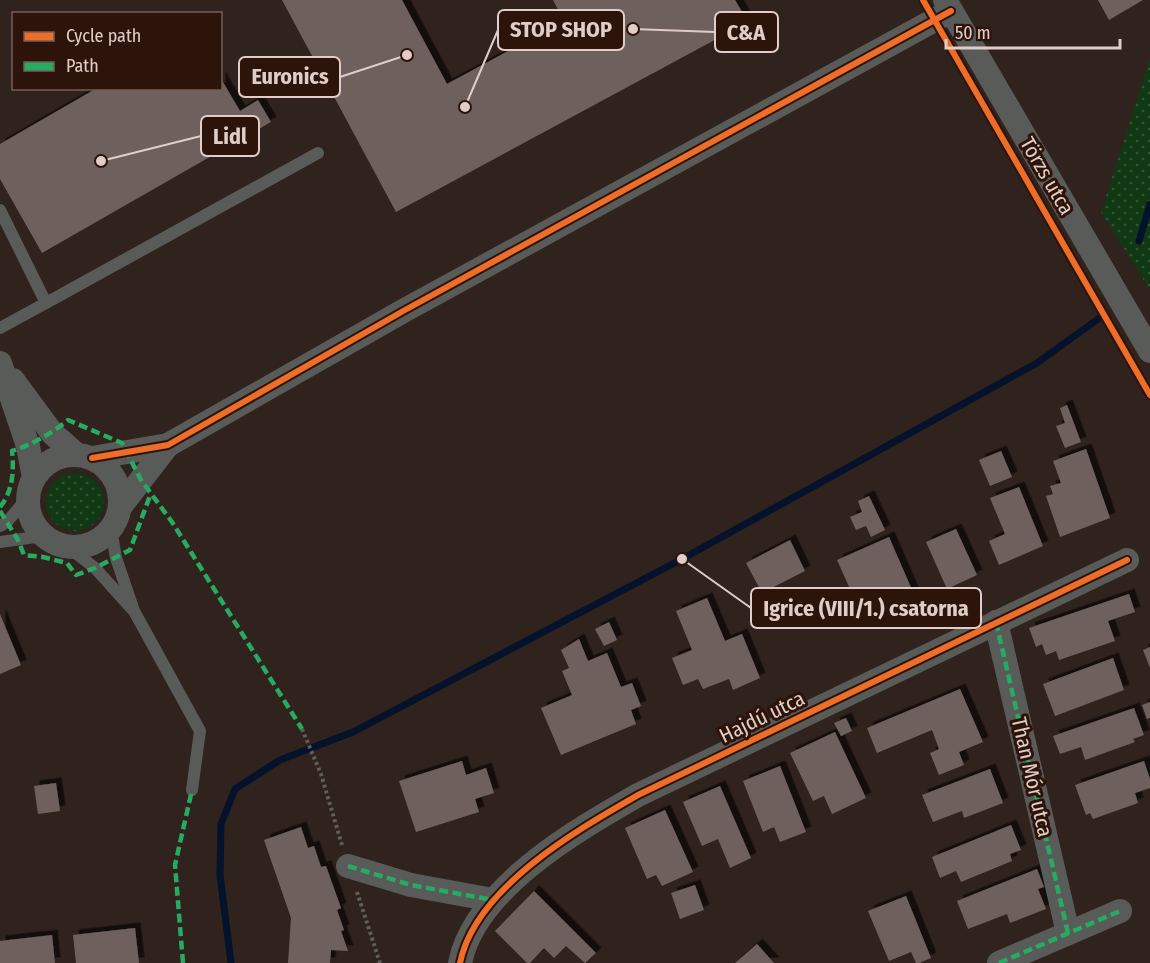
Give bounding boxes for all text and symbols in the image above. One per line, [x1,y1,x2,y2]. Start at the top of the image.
callout: STOP SHOP [498,10,624,50]
legend [12,12,222,90]
callout: C&A [715,12,778,52]
scale bar [946,12,1120,50]
text: STOP SHOP [510,16,612,43]
text: C&A [727,19,766,46]
text: 50 m [955,22,991,44]
text: Cycle path [66,25,141,47]
text: Path [66,55,99,77]
callout: Euronics [239,57,340,97]
text: Euronics [251,63,329,90]
callout: Lidl [201,116,259,156]
text: Lidl [213,123,248,150]
street label: Törzs utca [1014,132,1080,220]
callout: Igrice (VIII/1.) csatorna [751,588,981,628]
text: Igrice (VIII/1.) csatorna [763,595,969,622]
street label: Hajdú utca [715,685,809,749]
street label: Than Mór utca [1006,715,1058,839]

